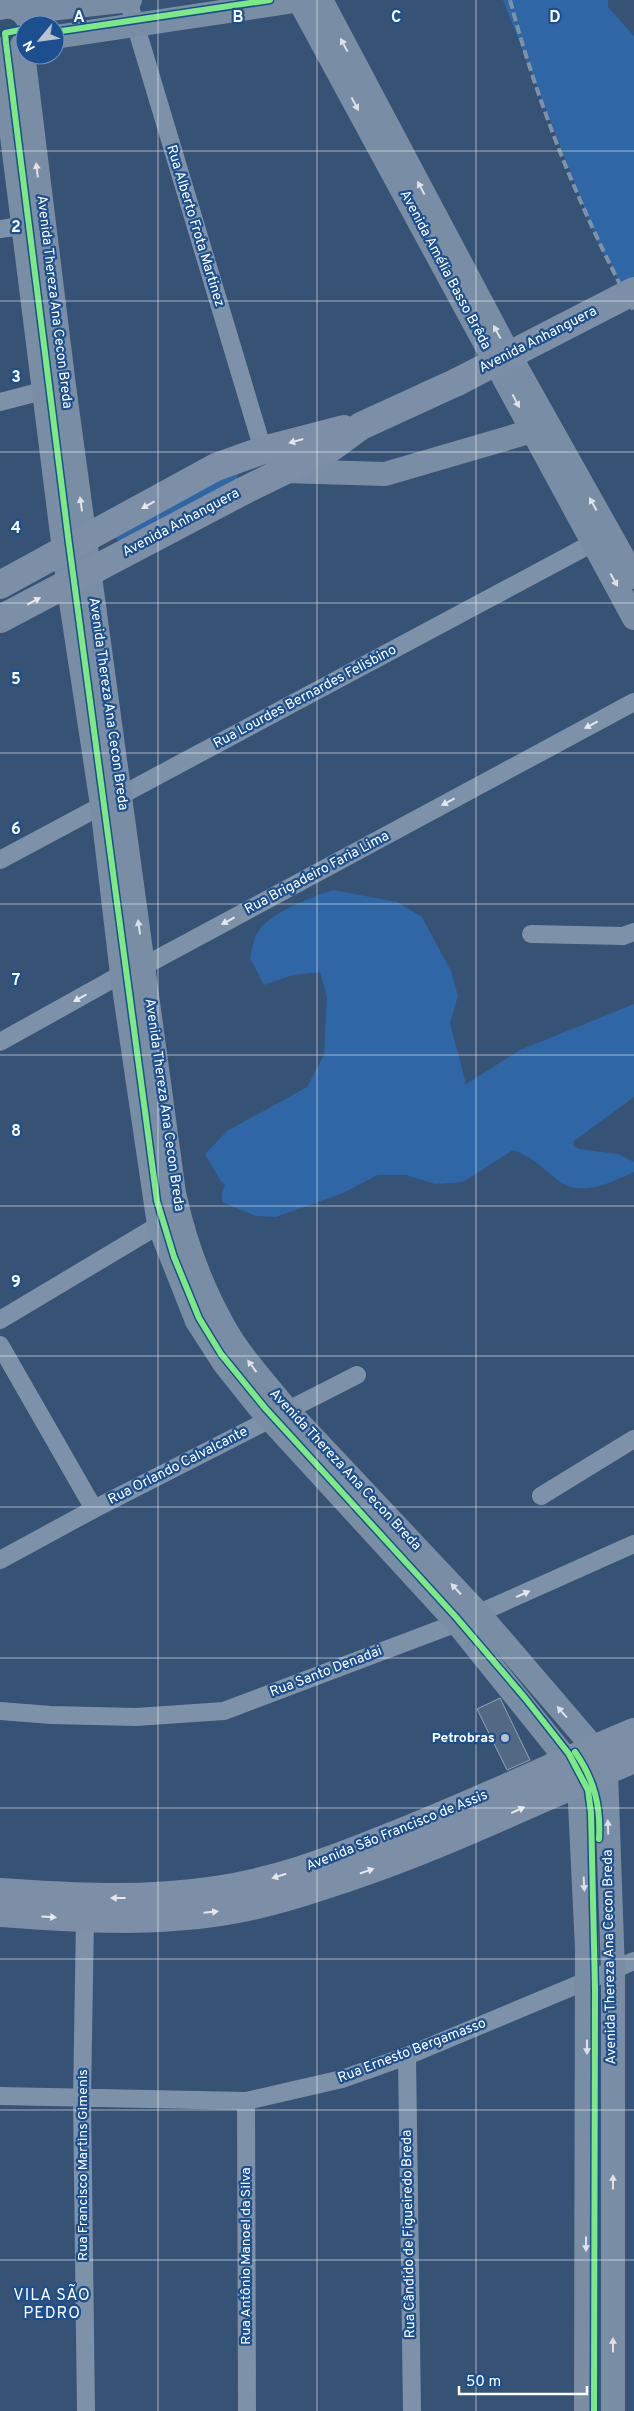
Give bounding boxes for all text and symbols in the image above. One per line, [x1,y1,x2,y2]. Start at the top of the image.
text: A [73,8,85,28]
text: B [232,8,244,28]
text: C [391,8,401,28]
text: D [549,8,561,28]
north arrow [15,15,65,65]
text: N [20,37,40,54]
one-way arrow [340,37,348,52]
one-way arrow [351,97,359,112]
street label: Rua Alberto Frota Martinez [162,143,228,309]
one-way arrow [33,161,41,177]
one-way arrow [417,181,425,195]
street label: Avenida Amélia Basso Brêda [396,187,494,353]
street label: Avenida Thereza Ana Cecon Breda [32,194,76,410]
text: 2 [11,218,21,238]
street label: Avenida Anhanguera [476,303,600,377]
one-way arrow [493,324,501,339]
text: 3 [11,368,21,388]
one-way arrow [512,394,520,409]
one-way arrow [289,437,304,445]
street label: Avenida Anhanguera [120,485,242,561]
one-way arrow [77,496,85,512]
one-way arrow [589,497,598,511]
one-way arrow [141,501,155,510]
text: 4 [11,519,21,539]
one-way arrow [609,574,618,587]
street label: Avenida Thereza Ana Cecon Breda [85,596,131,812]
one-way arrow [27,597,41,605]
street label: Rua Lourdes Bernardes Felisbino [210,641,400,753]
text: 5 [11,670,21,690]
one-way arrow [584,721,598,729]
one-way arrow [441,798,455,806]
text: 6 [11,820,21,840]
street label: Rua Brigadeiro Faria Lima [242,828,392,918]
one-way arrow [221,916,235,925]
one-way arrow [135,918,143,934]
text: 7 [12,971,20,991]
one-way arrow [72,994,87,1002]
street label: Avenida Thereza Ana Cecon Breda [141,997,187,1213]
text: 8 [11,1122,21,1142]
text: 9 [11,1273,21,1293]
one-way arrow [247,1359,257,1373]
street label: Avenida Thereza Ana Cecon Breda [265,1386,425,1554]
street label: Rua Orlando Calvalcante [105,1423,251,1509]
one-way arrow [450,1583,462,1595]
one-way arrow [516,1589,530,1597]
street label: Rua Santo Denadai [267,1643,385,1701]
one-way arrow [556,1706,568,1718]
place label: Petrobras [432,1730,495,1747]
marker: Petrobras [499,1732,511,1744]
street label: Avenida São Francisco de Assis [304,1787,490,1875]
one-way arrow [511,1806,525,1814]
one-way arrow [603,1819,611,1835]
street label: Avenida Thereza Ana Cecon Breda [600,1849,620,2065]
one-way arrow [360,1867,375,1874]
one-way arrow [271,1872,286,1880]
one-way arrow [581,1876,589,1892]
one-way arrow [110,1894,126,1902]
one-way arrow [203,1908,219,1916]
one-way arrow [41,1913,57,1921]
street label: Rua Ernesto Bergamasso [336,2015,489,2087]
one-way arrow [583,2039,591,2055]
street label: Rua Francisco Martins Gimenis [75,2069,92,2261]
street label: Rua Cândido de Figueiredo Breda [399,2130,419,2338]
street label: Rua Antônio Manoel da Silva [238,2167,255,2345]
one-way arrow [609,2174,617,2190]
one-way arrow [582,2236,590,2252]
district label: VILA SÃO PEDRO [13,2283,91,2324]
one-way arrow [609,2337,617,2353]
scale bar [459,2364,586,2396]
text: 50 m [466,2373,501,2392]

